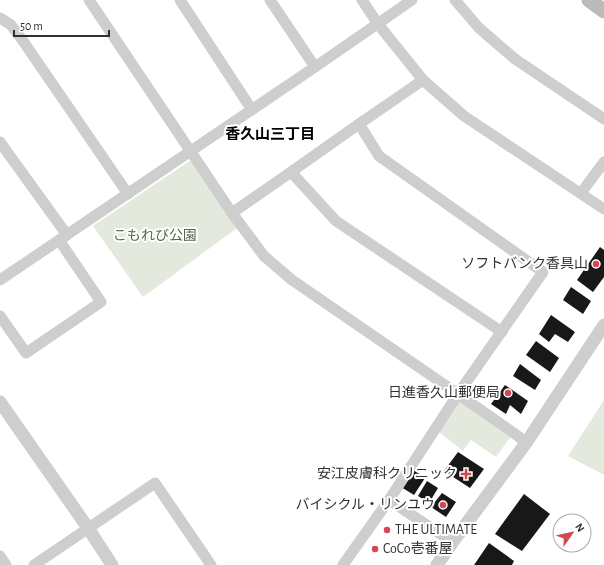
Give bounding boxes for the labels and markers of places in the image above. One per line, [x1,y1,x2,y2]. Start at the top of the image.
place label: ソフトバンク香具山 [461,256,588,271]
marker: ソフトバンク香具山 [591,259,601,269]
place label: 日進香久山郵便局 [388,385,500,400]
marker: 日進香久山郵便局 [503,388,513,398]
place label: 安江皮膚科クリニック [317,466,457,481]
marker: 安江皮膚科クリニック [460,468,472,480]
place label: バイシクル・リンユウ [295,497,435,512]
marker: バイシクル・リンユウ [438,500,448,510]
place label: THE ULTIMATE [395,523,477,537]
marker: THE ULTIMATE [382,525,392,535]
place label: CoCo壱番屋 [383,541,453,556]
marker: CoCo壱番屋 [370,544,380,554]

